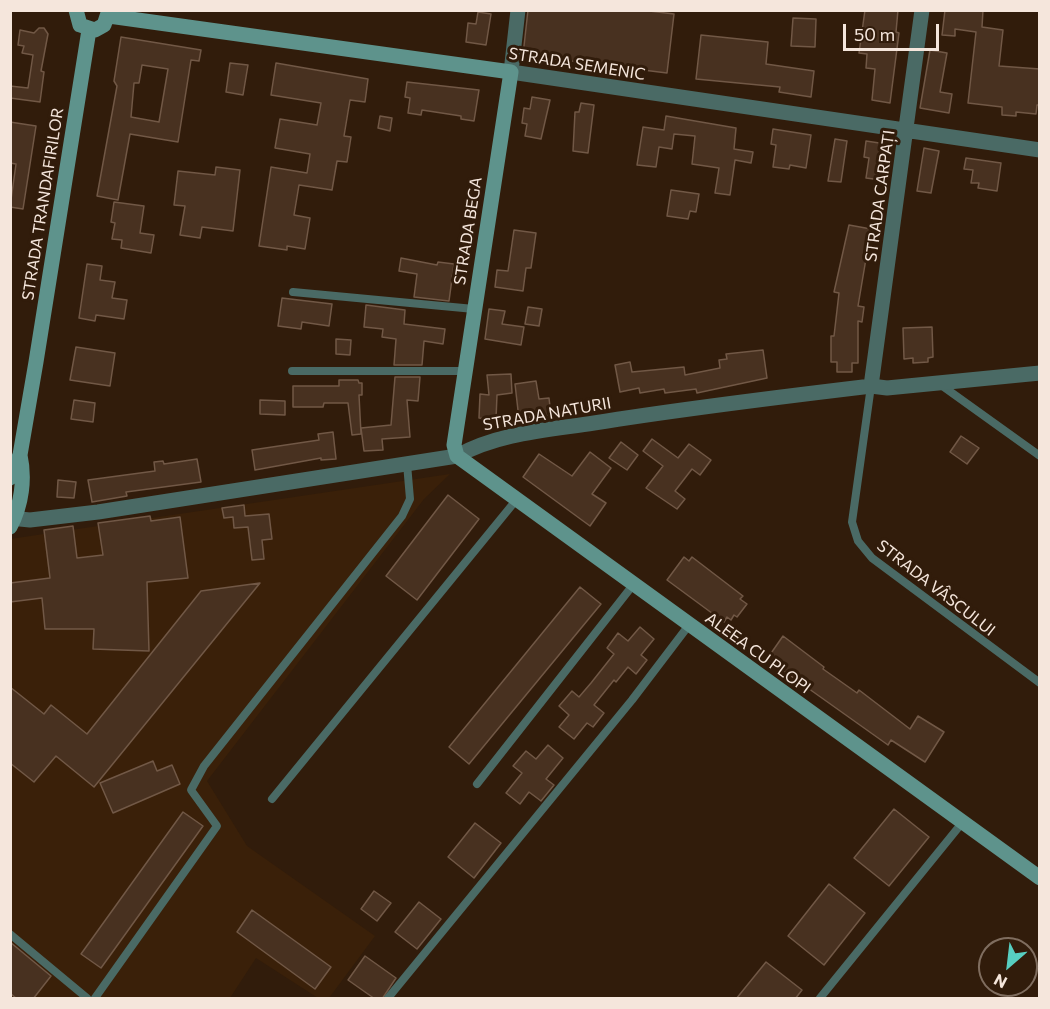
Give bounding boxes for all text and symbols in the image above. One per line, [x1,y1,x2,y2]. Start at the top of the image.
scale bar [846,12,942,50]
text: 50 m [854,23,895,45]
street label: STRADA SEMENIC [507,44,647,84]
street label: STRADA TRANDAFIRILOR [18,106,68,302]
street label: STRADA CARPAȚI [861,129,899,263]
street label: STRADA BEGA [450,176,486,286]
street label: STRADA NATURII [481,393,613,435]
street label: STRADA VÂSCULUI [873,536,999,640]
street label: ALEEA CU PLOPI [702,608,814,698]
north arrow [978,937,1038,997]
text: N [990,970,1010,993]

